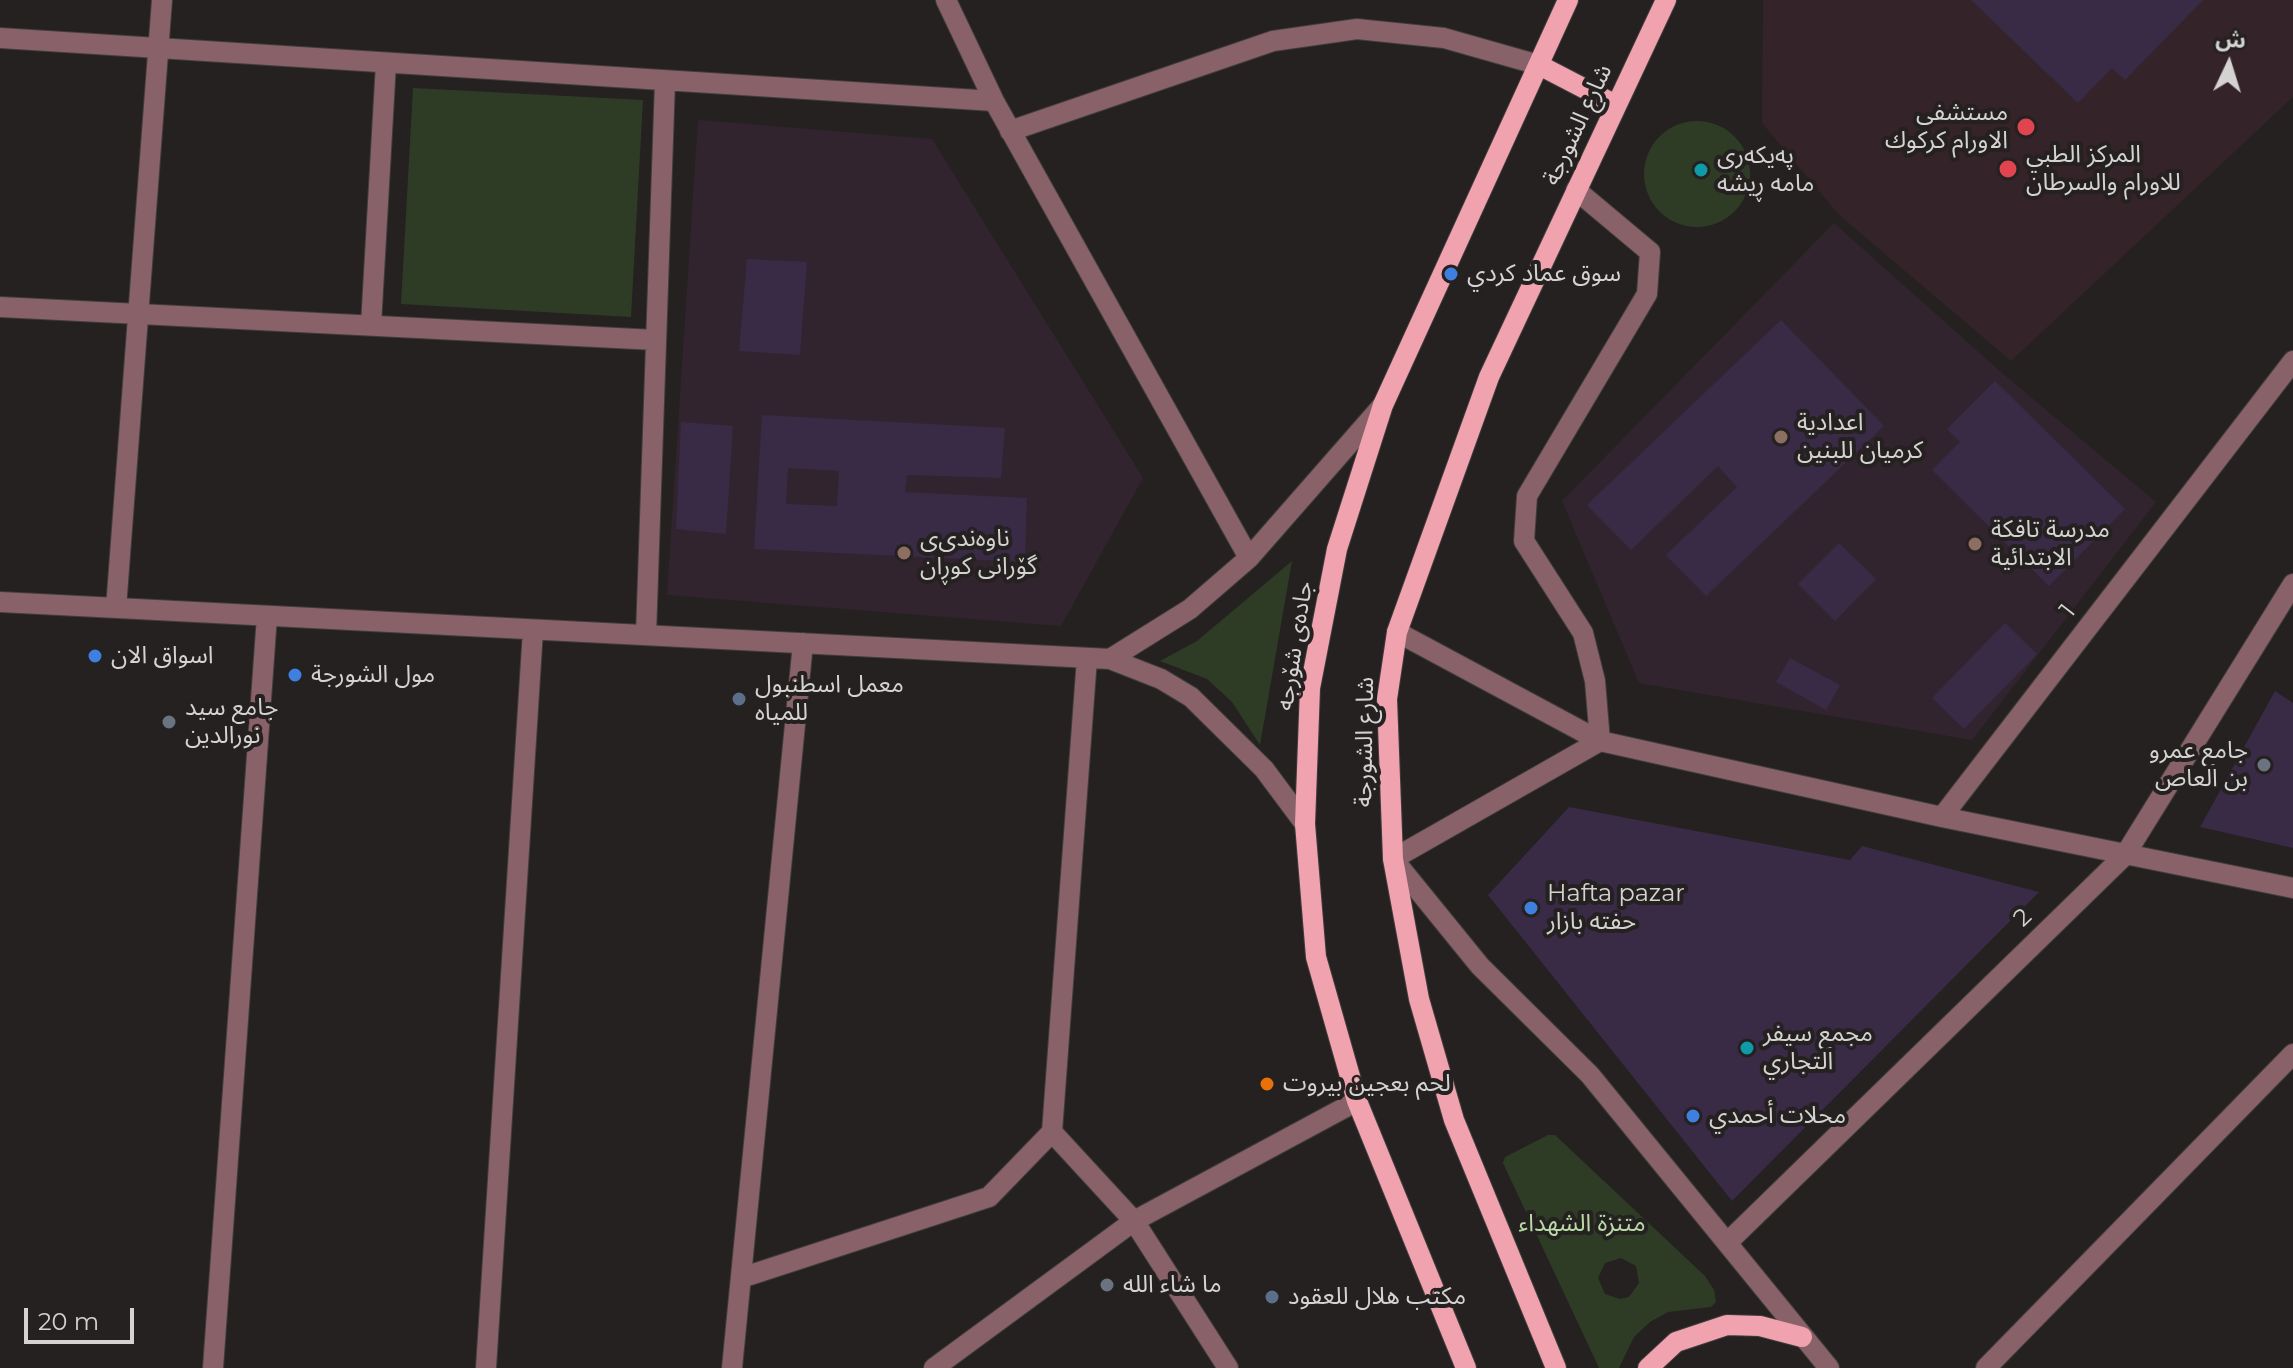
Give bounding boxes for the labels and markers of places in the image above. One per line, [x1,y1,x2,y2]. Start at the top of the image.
place label: مستشفى الاورام كركوك [1885,99,2008,155]
marker: مستشفى الاورام كركوك [2015,116,2037,138]
place label: المركز الطبي للاورام والسرطان [2026,141,2181,197]
place label: پەیکەری مامە ڕیشە [1717,142,1814,198]
marker: المركز الطبي للاورام والسرطان [1997,158,2019,180]
marker: پەیکەری مامە ڕیشە [1692,161,1710,179]
place label: سوق عماد کردي [1467,260,1621,288]
marker: سوق عماد کردي [1442,265,1460,283]
place label: اعدادية كرميان للبنين [1797,409,1923,465]
marker: اعدادية كرميان للبنين [1772,428,1790,446]
place label: مدرسة تافكة الابتدائية [1991,516,2110,572]
place label: ناوەندی‌ی گۆرانی کوڕان [920,525,1037,581]
marker: مدرسة تافكة الابتدائية [1966,535,1984,553]
marker: ناوەندی‌ی گۆرانی کوڕان [895,544,913,562]
place label: اسواق الان [111,642,214,670]
marker: اسواق الان [86,647,104,665]
place label: مول الشورجة [311,661,435,689]
marker: مول الشورجة [286,666,304,684]
place label: معمل اسطنبول للمياه [755,671,904,727]
marker: معمل اسطنبول للمياه [730,690,748,708]
place label: جامع سيد نورالدين [185,694,278,750]
marker: جامع سيد نورالدين [160,713,178,731]
place label: جامع عمرو بن العاص [2149,737,2248,793]
marker: جامع عمرو بن العاص [2255,756,2273,774]
place label: Hafta pazar حفته بازار [1547,880,1685,936]
marker: Hafta pazar حفته بازار [1522,899,1540,917]
place label: مجمع سيفر التجاري [1763,1020,1873,1076]
marker: مجمع سيفر التجاري [1738,1039,1756,1057]
place label: لحم بعجين بيروت [1283,1070,1451,1098]
marker: لحم بعجين بيروت [1258,1075,1276,1093]
place label: محلات أحمدي [1709,1102,1846,1130]
marker: محلات أحمدي [1684,1107,1702,1125]
place label: ما شاء الله [1123,1271,1222,1299]
marker: ما شاء الله [1098,1276,1116,1294]
place label: مكتب هلال للعقود [1288,1283,1466,1311]
marker: مكتب هلال للعقود [1263,1288,1281,1306]

